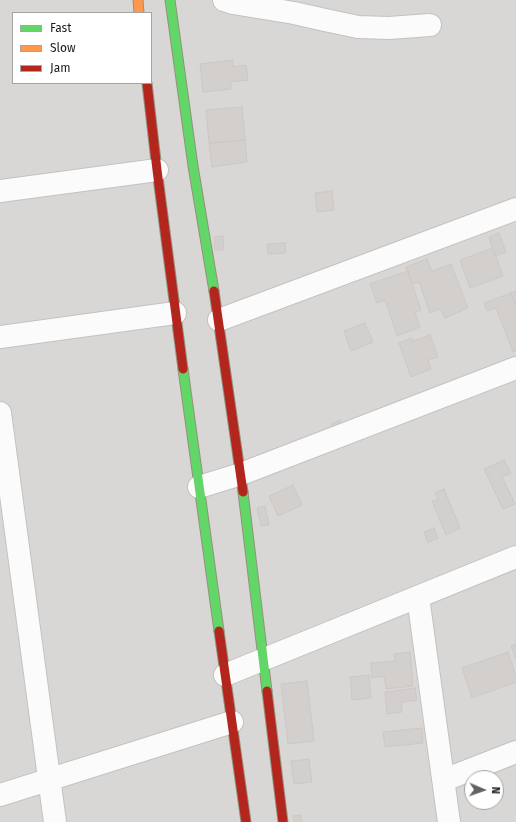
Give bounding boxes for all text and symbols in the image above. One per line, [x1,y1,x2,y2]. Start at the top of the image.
legend [12,12,152,84]
text: Fast [50,21,72,35]
text: Slow [50,41,76,55]
text: Jam [50,61,70,75]
north arrow [464,770,504,810]
text: N [489,787,502,794]

